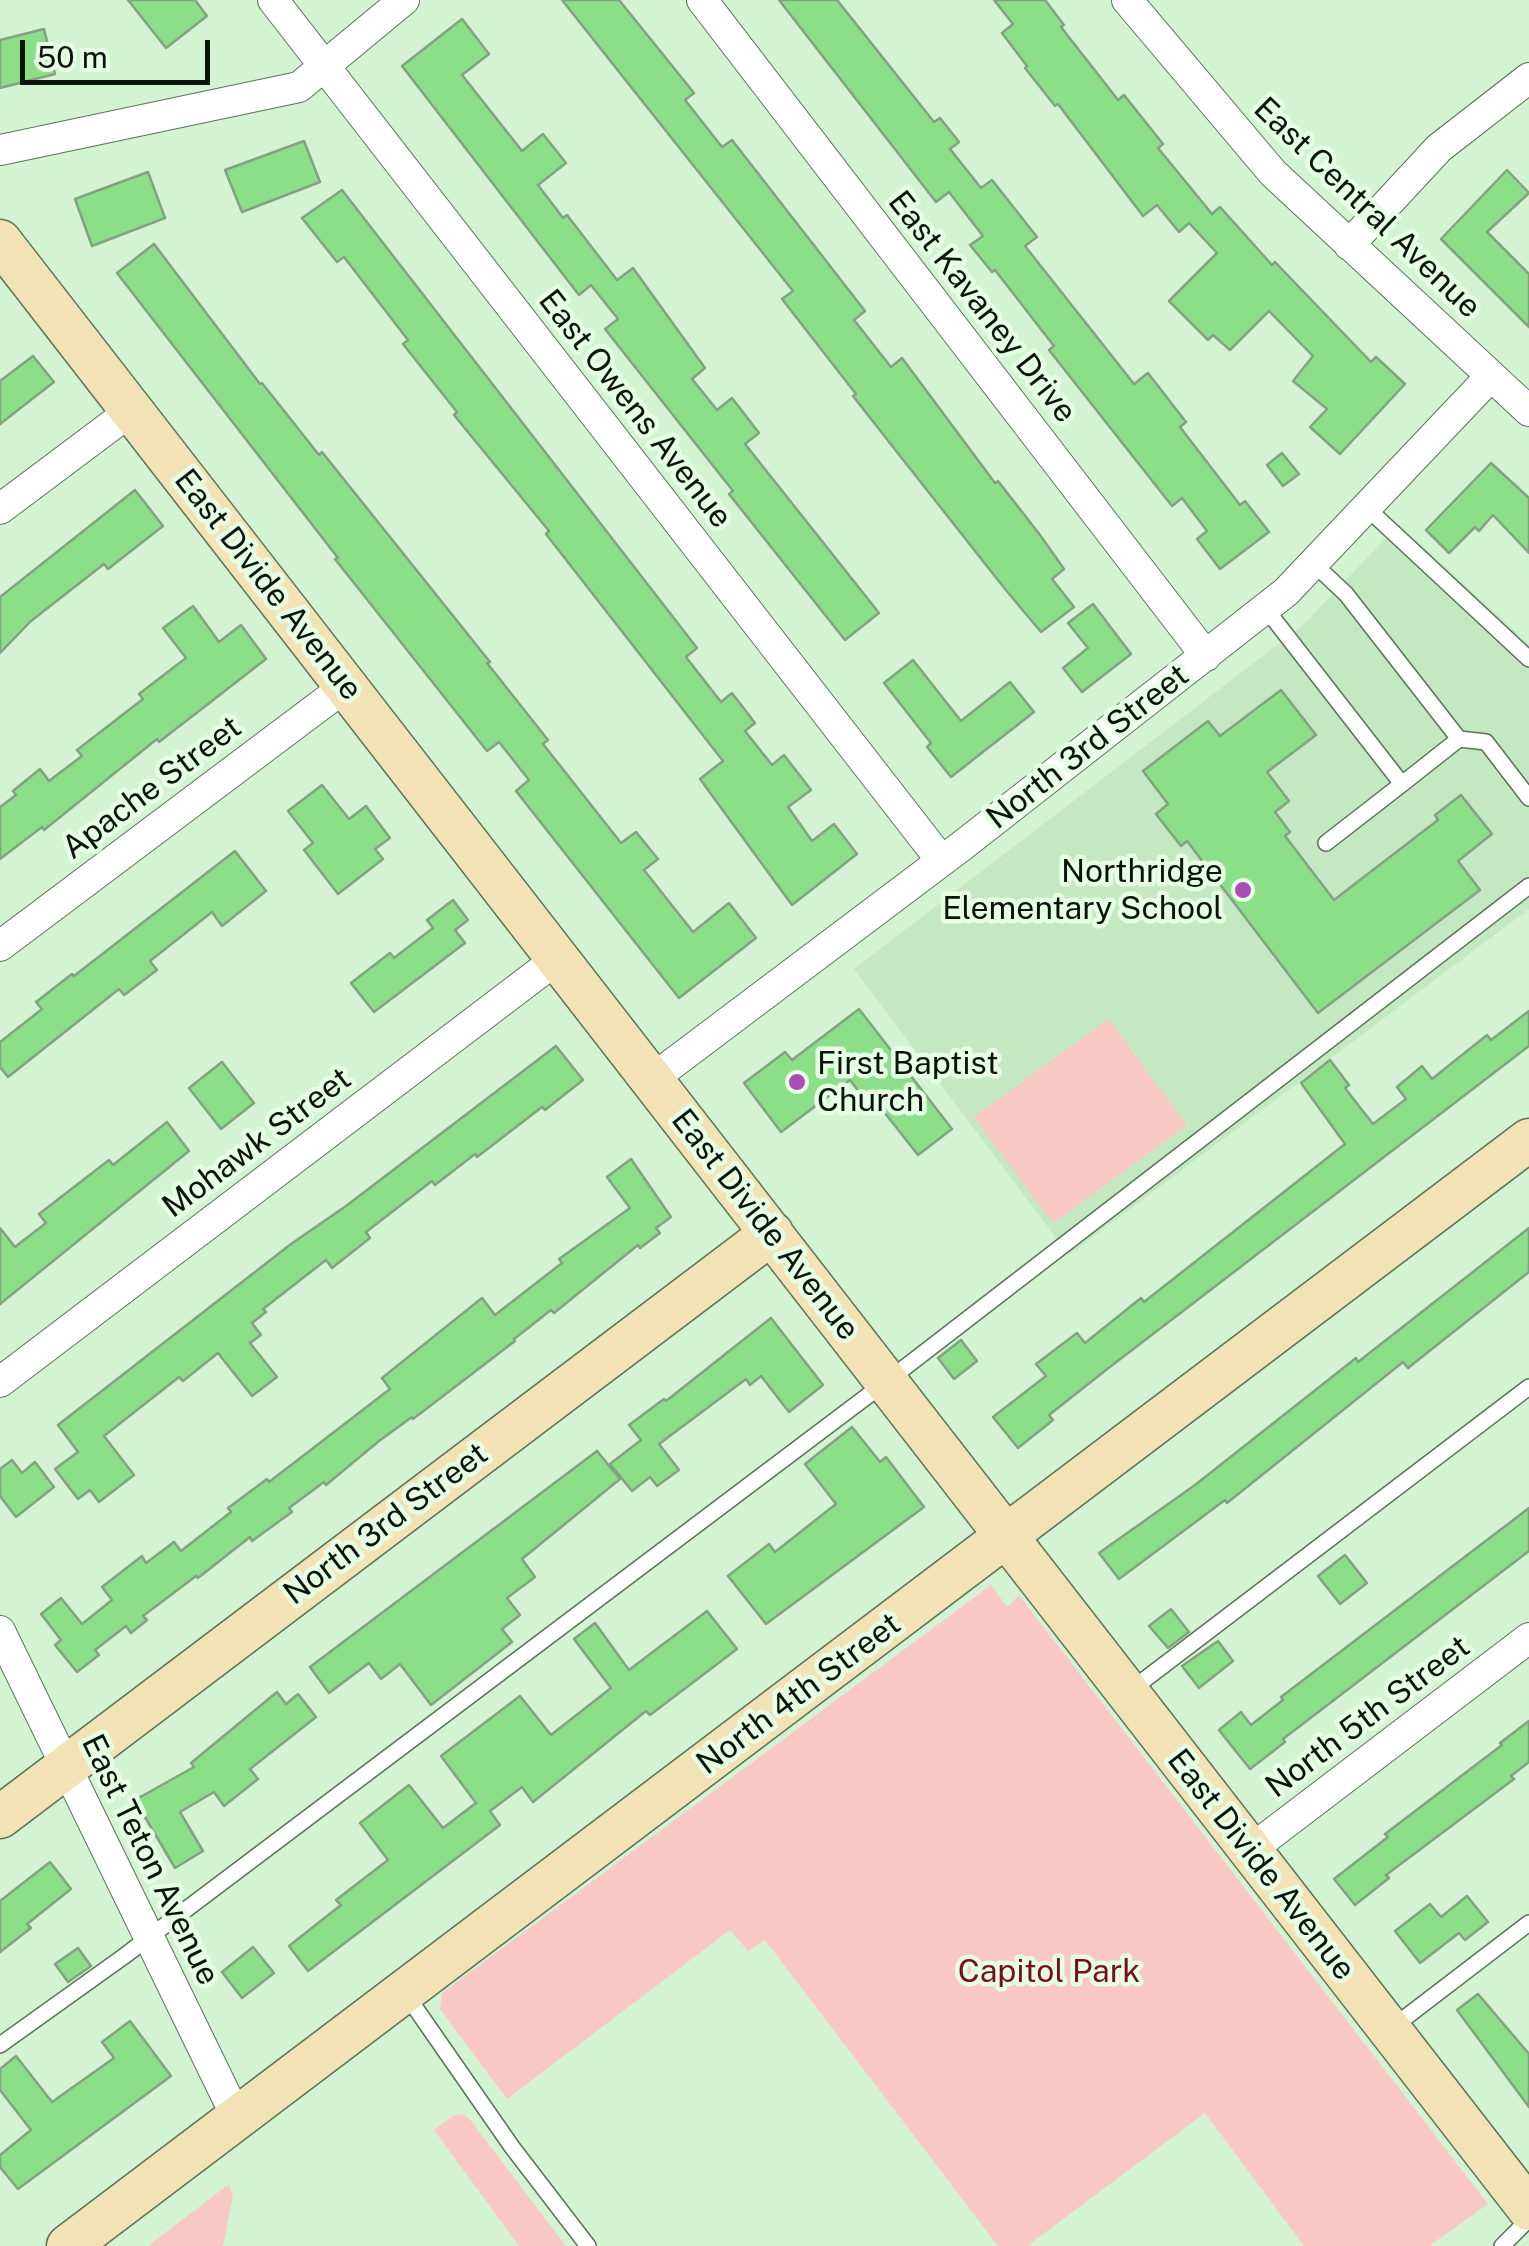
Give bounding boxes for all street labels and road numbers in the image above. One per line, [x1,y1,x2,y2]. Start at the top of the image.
street label: East Central Avenue [1246,90,1488,326]
street label: East Kavaney Drive [880,184,1084,430]
street label: East Owens Avenue [530,282,740,536]
street label: East Divide Avenue [166,462,370,708]
street label: North 3rd Street [979,656,1197,838]
street label: Apache Street [55,708,249,868]
street label: Mohawk Street [155,1060,359,1226]
street label: East Divide Avenue [663,1102,867,1348]
street label: North 3rd Street [276,1435,496,1613]
street label: North 4th Street [690,1605,908,1783]
street label: North 5th Street [1258,1628,1478,1806]
street label: East Teton Avenue [73,1729,227,1991]
street label: East Divide Avenue [1159,1742,1363,1988]

